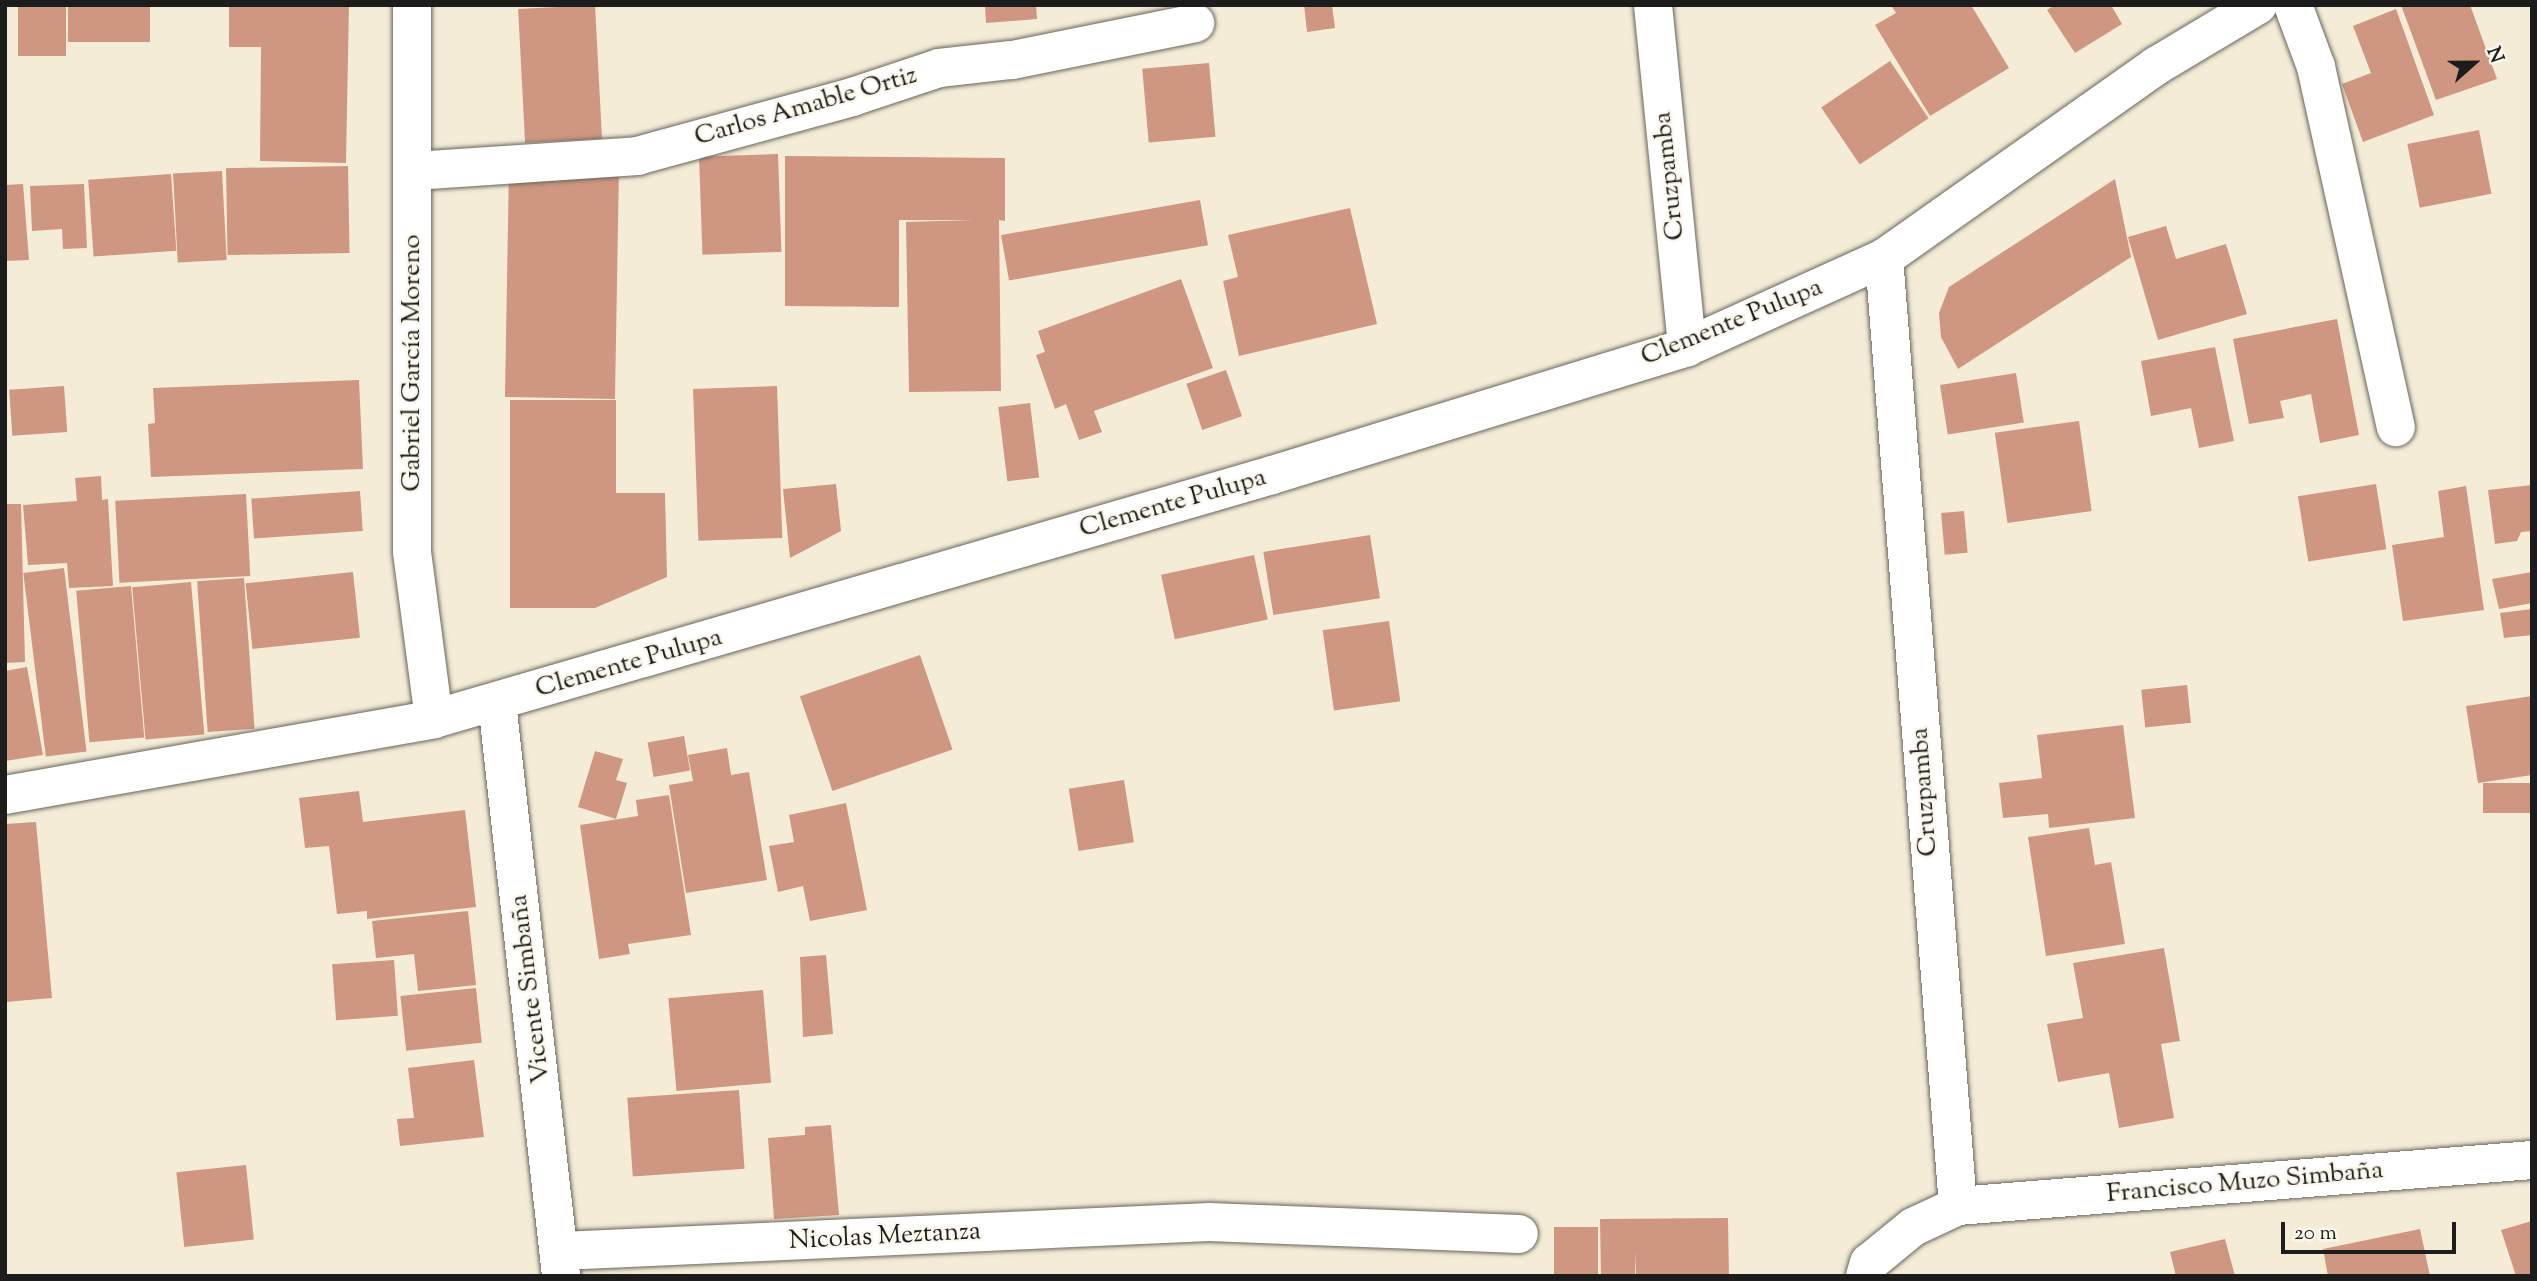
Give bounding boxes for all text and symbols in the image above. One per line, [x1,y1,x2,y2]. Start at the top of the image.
north arrow [2439,28,2509,98]
text: N [2479,43,2509,67]
street label: Carlos Amable Ortiz [691,60,921,154]
street label: Cruzpamba [1648,110,1692,242]
street label: Gabriel García Moreno [397,234,429,492]
street label: Clemente Pulupa [1637,272,1827,374]
street label: Clemente Pulupa [1076,462,1270,546]
street label: Clemente Pulupa [532,622,726,706]
street label: Cruzpamba [1905,727,1945,857]
street label: Vicente Simbaña [504,893,558,1085]
street label: Francisco Muzo Simbaña [2105,1155,2385,1211]
scale bar [2285,1208,2460,1252]
street label: Nicolas Meztanza [788,1216,982,1258]
text: 20 m [2294,1219,2337,1249]

